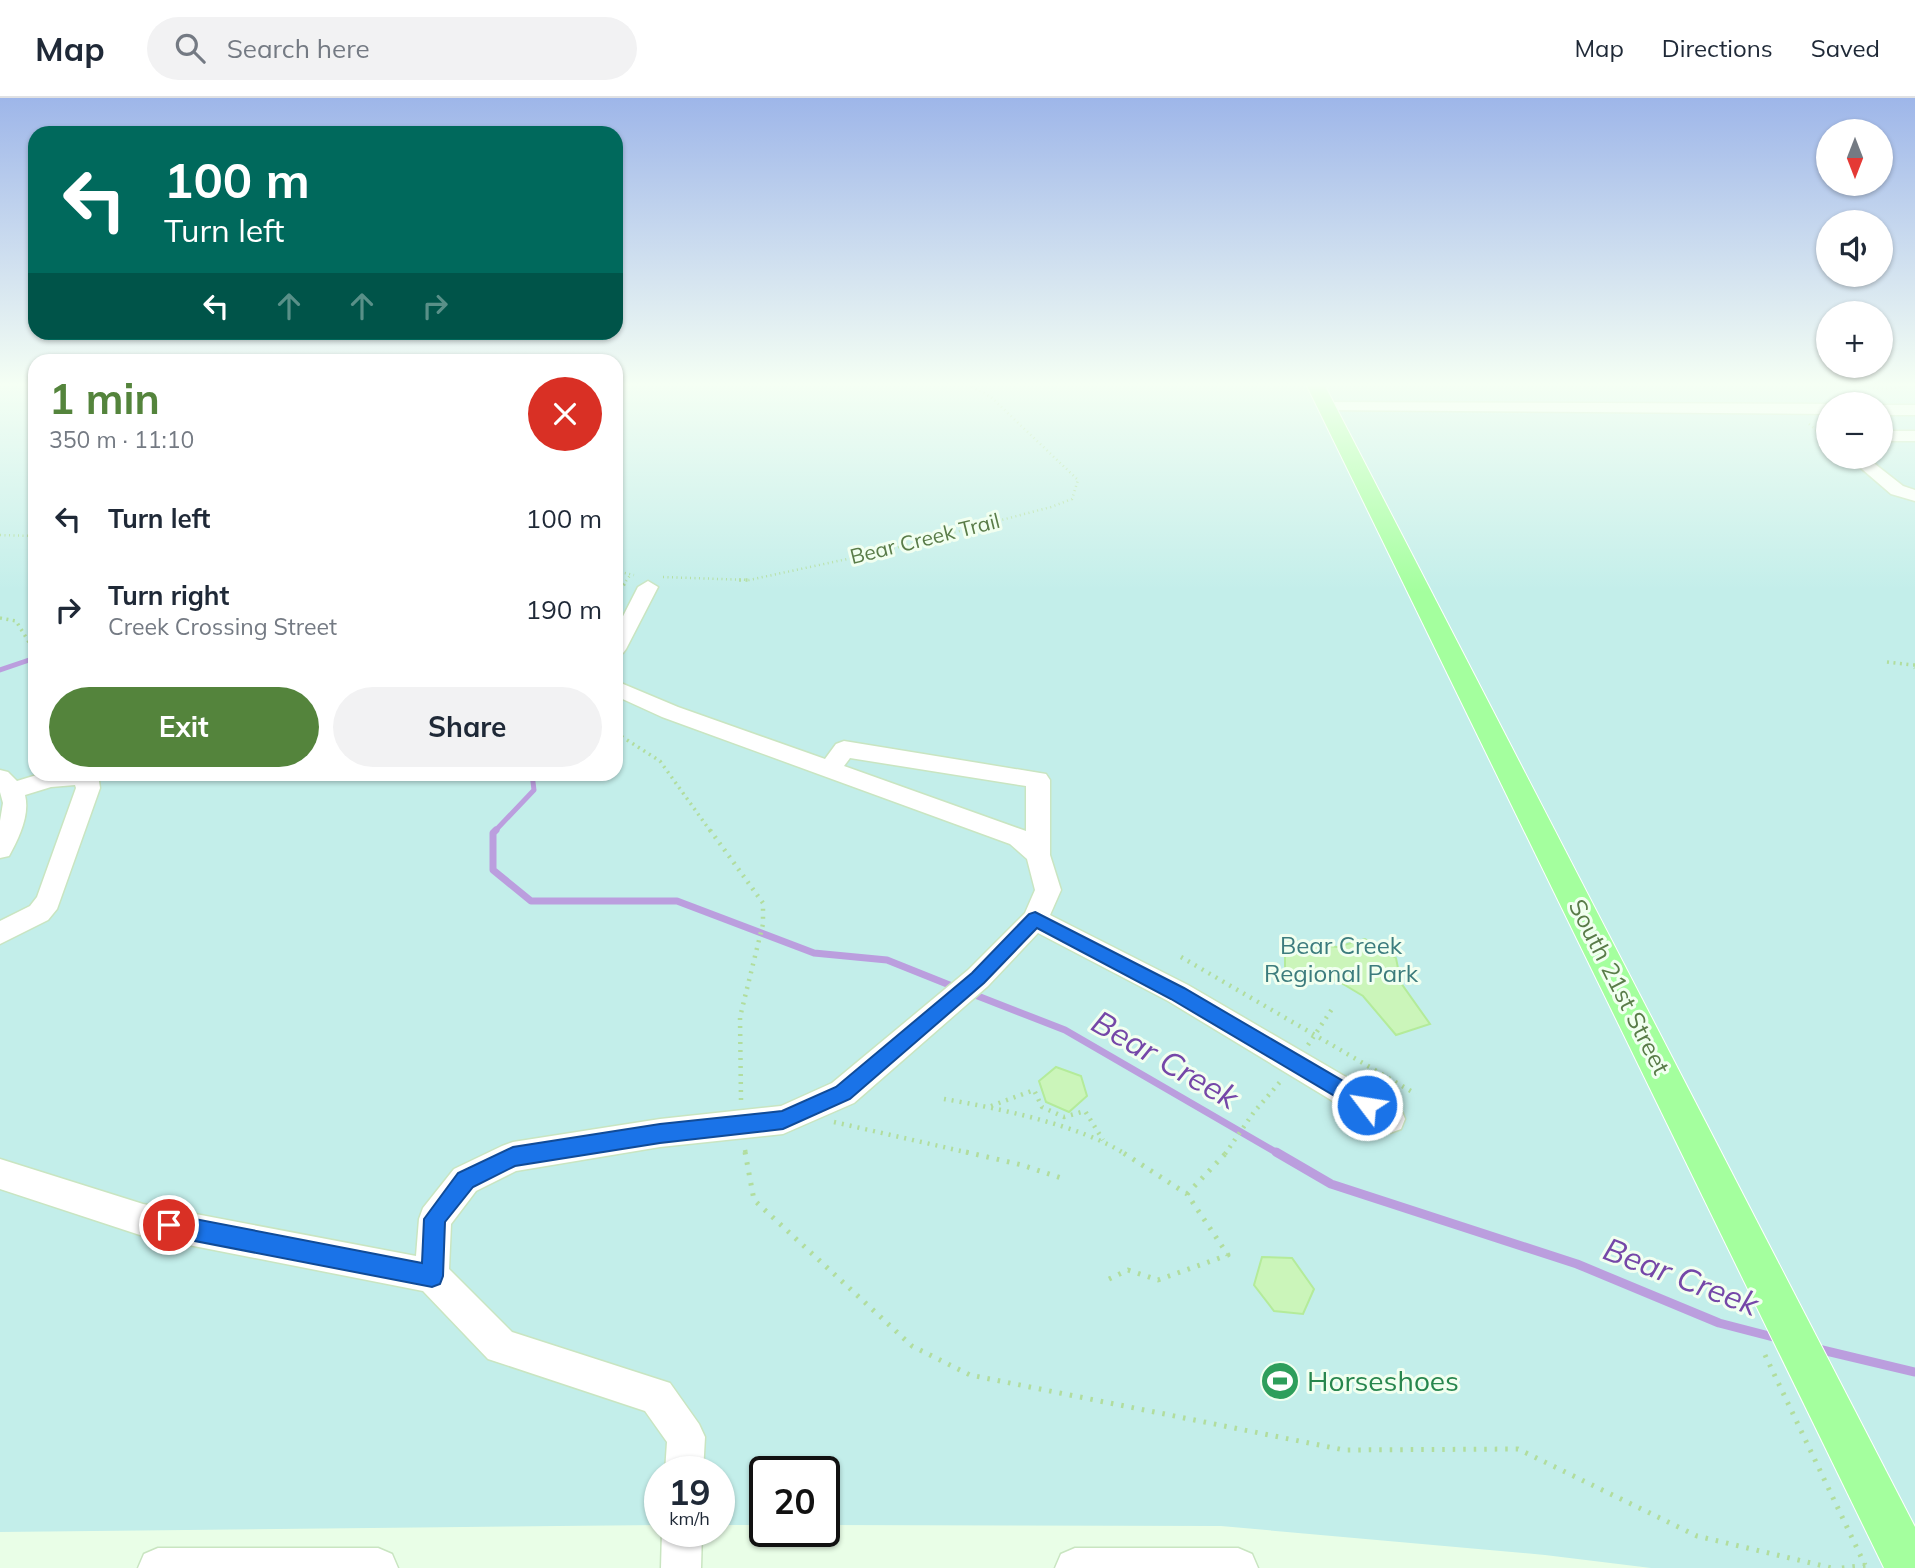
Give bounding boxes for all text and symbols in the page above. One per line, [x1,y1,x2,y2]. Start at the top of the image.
search box [147,17,637,80]
text: Map [35,28,105,69]
icon: search [171,29,209,67]
text: Search here [227,32,370,65]
text: Map [1574,33,1624,63]
text: Directions [1662,33,1773,63]
text: Saved [1811,33,1880,63]
north arrow [1816,119,1894,196]
map controls [1816,119,1893,469]
text: 100 m [164,149,310,210]
icon: left [49,154,140,245]
text: Turn left [164,210,284,250]
button: sound [1816,210,1893,287]
icon: left [197,287,235,325]
icon: ahead [270,287,308,325]
icon: ahead [343,287,381,325]
icon: right [416,287,454,325]
button: + [1816,301,1893,378]
text: 1 min [49,372,160,425]
button: close [528,377,602,451]
button: − [1816,392,1893,469]
text: 350 m · 11:10 [49,425,194,454]
icon: left [49,500,87,538]
text: Turn left [108,502,210,535]
text: 100 m [526,502,602,535]
street label: Bear Creek Trail [847,507,1002,569]
text: Turn right [108,579,229,612]
icon: right [49,591,87,629]
text: 190 m [526,593,602,626]
text: Creek Crossing Street [108,612,337,641]
button: Exit [49,687,319,767]
button: Share [333,687,602,767]
street label: South 21st Street [1563,894,1677,1079]
park label: Bear Creek Regional Park [1264,930,1419,988]
water label: Bear Creek [1085,1001,1247,1118]
position arrow [1330,1068,1404,1142]
pin [139,1195,199,1255]
icon: arrive [150,1206,188,1244]
water label: Bear Creek [1598,1228,1766,1324]
sports icon: Horseshoes [1259,1360,1301,1402]
place label: Horseshoes [1307,1363,1459,1398]
speed limit sign: 20 [749,1456,840,1547]
text: 19 [668,1470,711,1514]
text: km/h [669,1507,710,1530]

